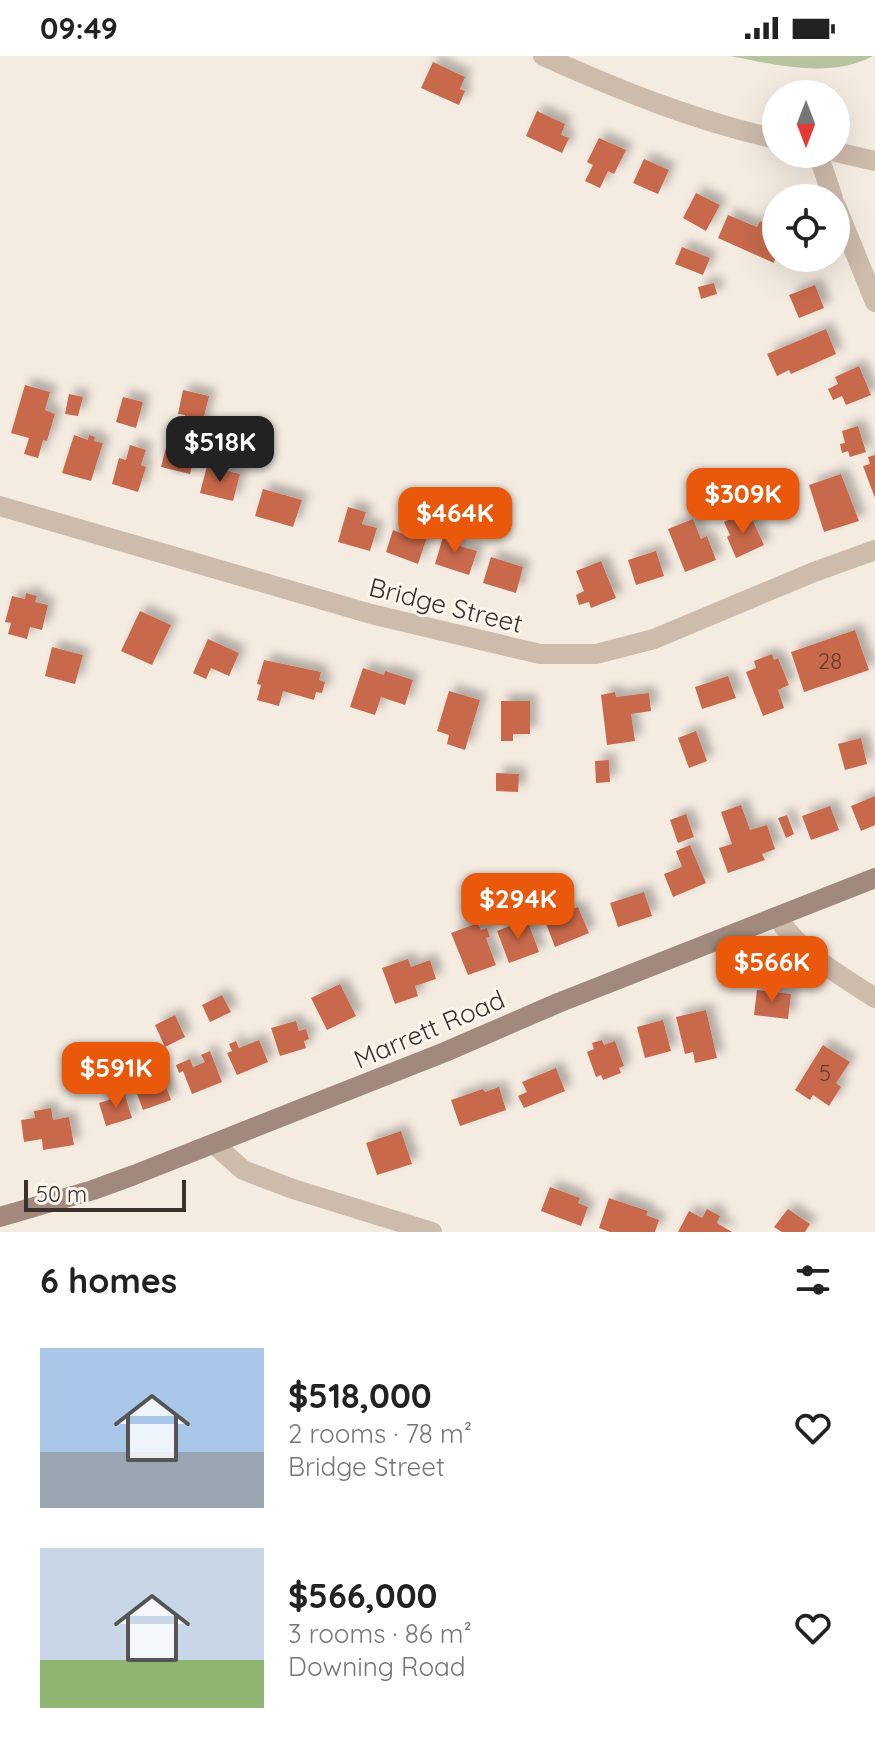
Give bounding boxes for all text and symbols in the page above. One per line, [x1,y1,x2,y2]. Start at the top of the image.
text: 09:49 [40,9,118,47]
north arrow [762,80,850,168]
map controls [762,80,850,272]
button: locate [762,184,850,272]
pin: $518K [164,416,276,484]
text: $518K [184,425,256,458]
pin: $309K [687,468,799,536]
text: $309K [704,477,782,510]
pin: $464K [399,487,511,555]
text: $464K [416,496,494,529]
street label: Bridge Street [366,570,526,640]
house number: 28 [818,647,842,675]
pin: $294K [462,873,574,941]
text: $294K [479,882,557,915]
pin: $566K [716,936,828,1004]
text: $566K [734,945,810,978]
street label: Marrett Road [349,982,509,1076]
pin: $591K [60,1042,172,1110]
text: $591K [80,1051,152,1084]
house number: 5 [819,1059,831,1087]
scale bar [24,1176,186,1212]
text: 50 m [36,1180,87,1208]
icon: filters [791,1258,835,1302]
text: 6 homes [40,1259,177,1302]
text: $518,000 [288,1374,432,1417]
icon: home [104,1380,200,1476]
icon: heart [791,1406,835,1450]
text: 2 rooms · 78 m² [288,1417,472,1450]
text: Bridge Street [288,1450,445,1483]
text: $566,000 [288,1574,437,1617]
icon: home [104,1580,200,1676]
icon: heart [791,1606,835,1650]
text: 3 rooms · 86 m² [288,1617,472,1650]
text: Downing Road [288,1650,466,1683]

